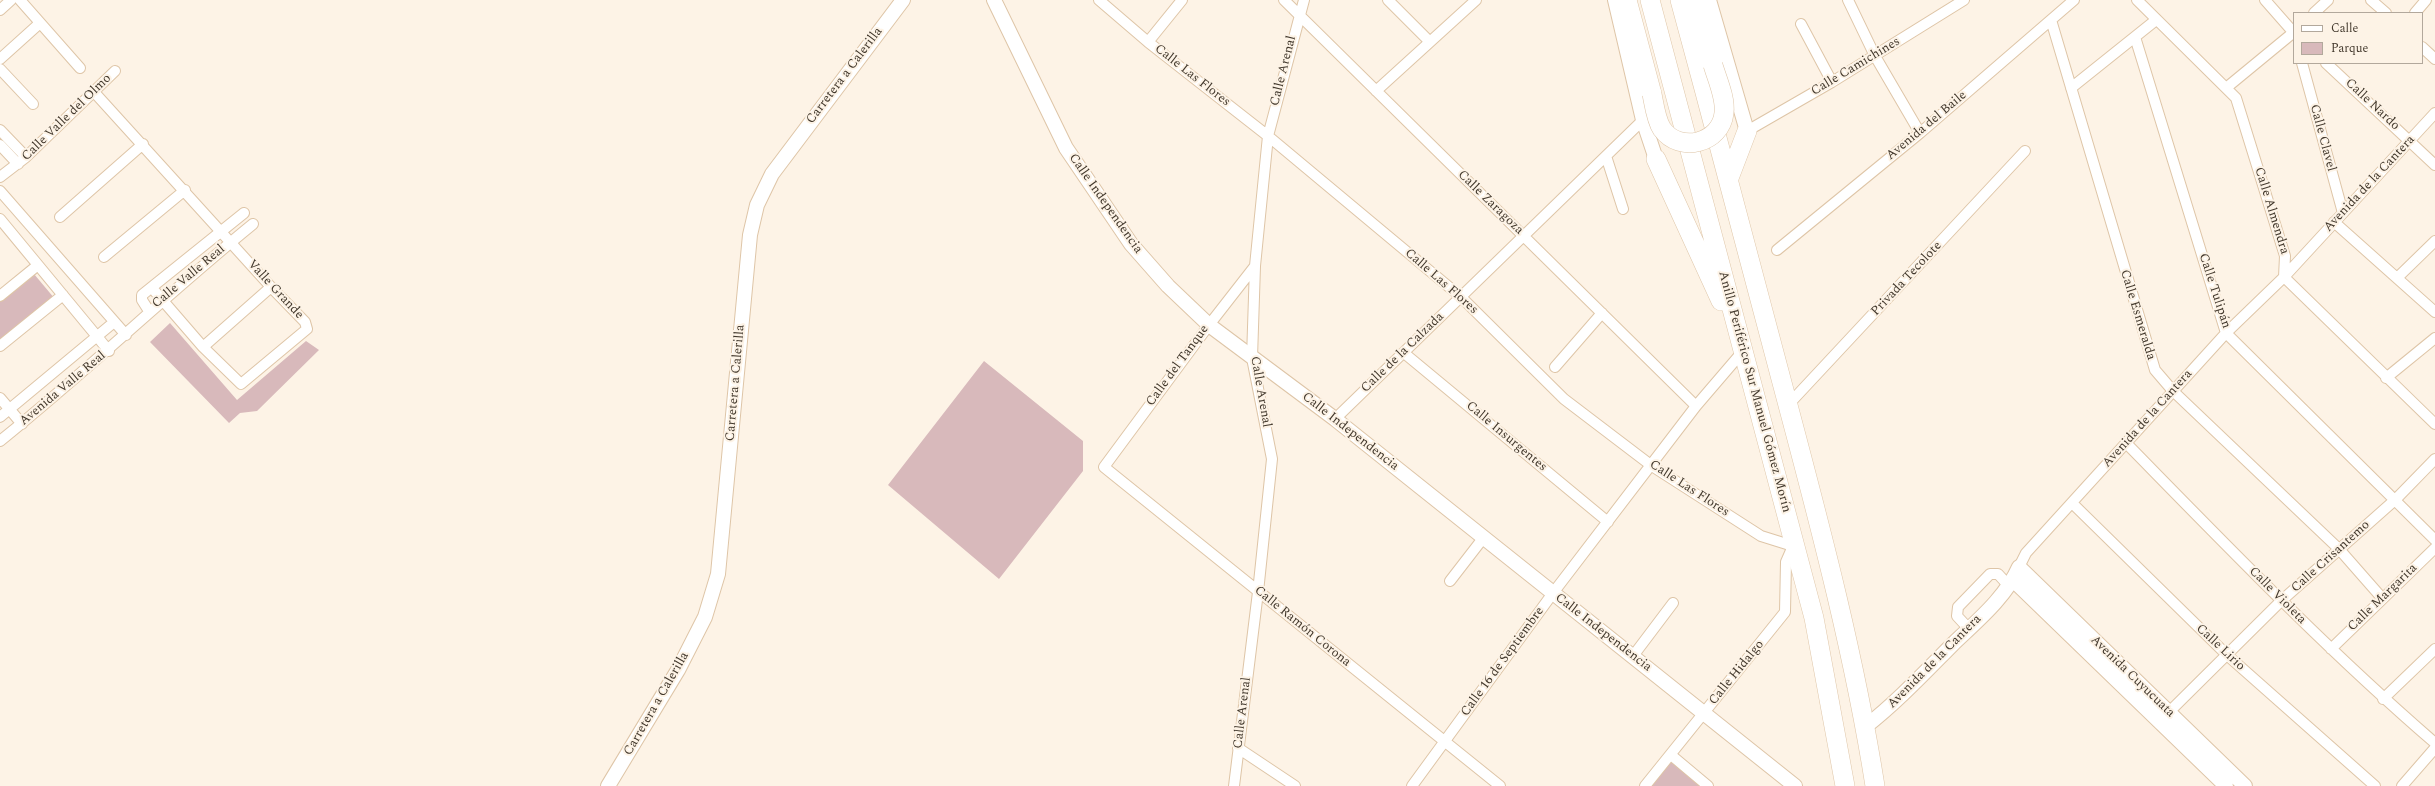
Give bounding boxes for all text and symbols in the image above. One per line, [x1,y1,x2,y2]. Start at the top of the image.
legend [2293,12,2423,64]
text: Calle [2331,19,2358,38]
street label: Carretera a Calerilla [804,25,886,127]
street label: Calle Arenal [1268,34,1300,108]
street label: Calle Camichines [1809,34,1903,100]
text: Parque [2331,39,2368,58]
street label: Calle Las Flores [1151,42,1233,110]
street label: Calle Valle del Olmo [19,71,115,165]
street label: Calle Nardo [2341,76,2403,134]
street label: Avenida del Baile [1884,88,1970,164]
street label: Calle Clavel [2306,103,2338,173]
street label: Avenida de la Cantera [2321,132,2419,236]
street label: Calle Independencia [1065,151,1145,257]
street label: Calle Almendra [2250,166,2292,256]
street label: Calle Zaragoza [1454,168,1526,238]
street label: Privada Tecolote [1868,238,1946,320]
street label: Calle Valle Real [149,242,229,312]
street label: Calle Las Flores [1401,246,1481,318]
street label: Calle Tulipán [2195,251,2233,331]
street label: Valle Grande [244,257,306,323]
street label: Calle Esmeralda [2116,268,2158,362]
street label: Anillo Periférico Sur Manuel Gómez Morín [1714,270,1794,514]
street label: Calle de la Calzada [1358,310,1448,396]
street label: Calle del Tanque [1143,322,1213,410]
street label: Carretera a Calerilla [723,324,749,442]
street label: Avenida Valle Real [17,348,109,430]
street label: Calle Arenal [1246,355,1274,429]
street label: Avenida de la Cantera [2100,367,2196,471]
street label: Calle Independencia [1299,389,1401,475]
street label: Calle Insurgentes [1462,399,1550,475]
street label: Calle Las Flores [1646,457,1732,521]
street label: Calle Crisantemo [2289,518,2373,596]
street label: Calle Margarita [2345,561,2421,635]
street label: Calle Violeta [2245,564,2309,628]
street label: Calle Ramón Corona [1251,583,1353,671]
street label: Calle Independencia [1552,590,1654,676]
street label: Calle 16 de Septiembre [1458,604,1548,720]
street label: Avenida de la Cantera [1885,612,1985,712]
street label: Calle Lirio [2192,621,2248,675]
street label: Avenida Cuyucuata [2087,633,2177,721]
street label: Calle Hidalgo [1706,637,1768,709]
street label: Carretera a Calerilla [621,649,693,759]
street label: Calle Arenal [1231,676,1255,750]

